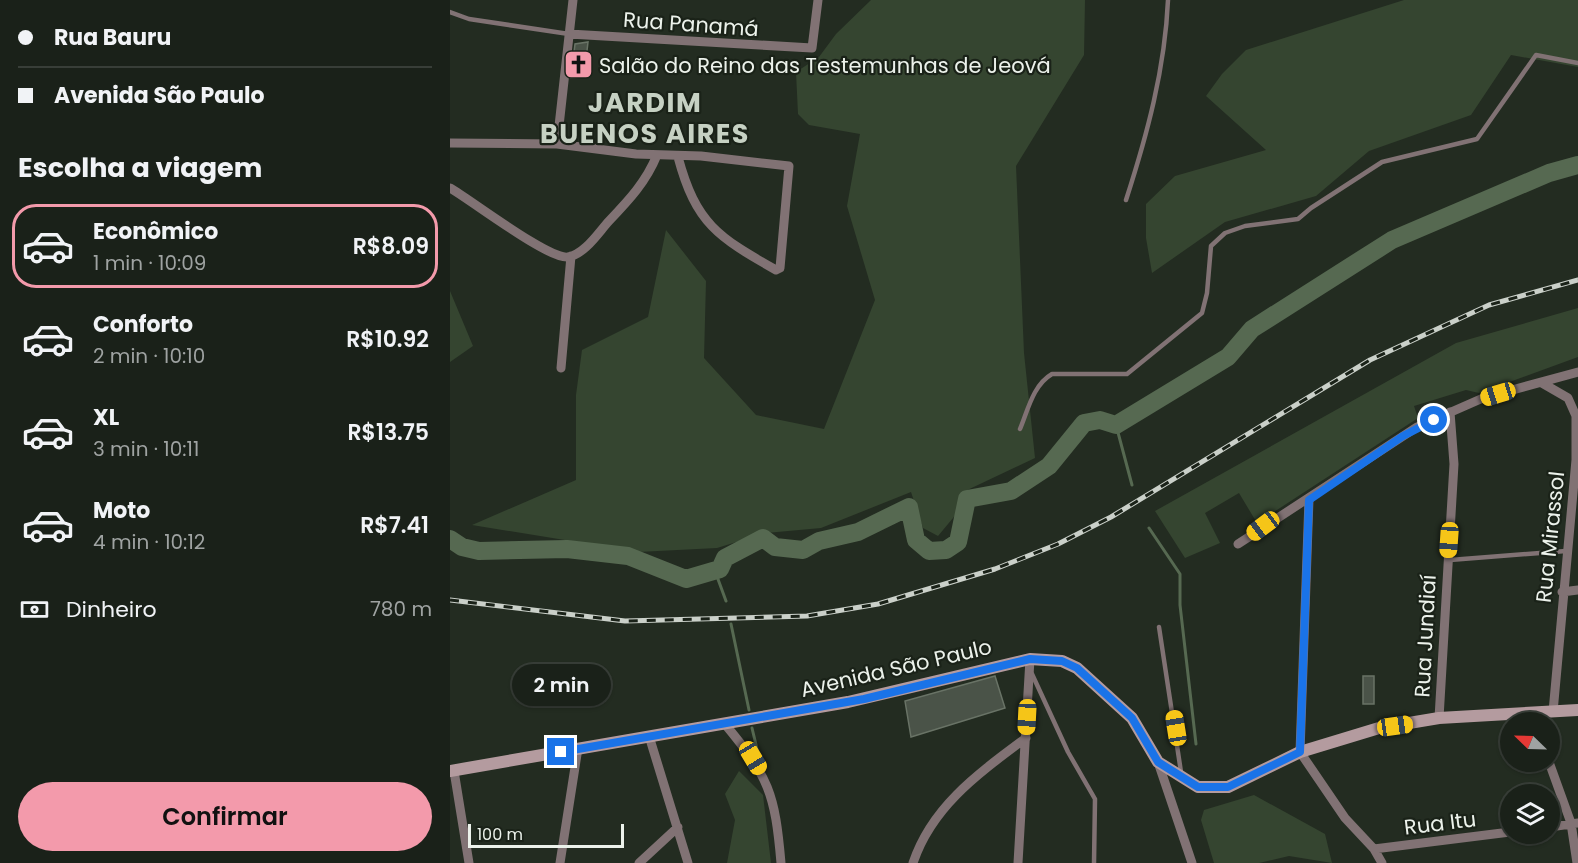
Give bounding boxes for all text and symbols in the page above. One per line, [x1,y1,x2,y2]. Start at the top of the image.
street label: Rua Panamá [622,5,760,43]
text: Rua Bauru [54,22,171,53]
church icon: Salão do Reino das Testemunhas de Jeová [562,49,594,81]
place label: Salão do Reino das Testemunhas de Jeová [599,51,1051,80]
text: Avenida São Paulo [54,80,265,111]
district label: JARDIM BUENOS AIRES [540,84,750,152]
text: Escolha a viagem [18,149,262,186]
text: Econômico [93,216,218,247]
icon: car [21,219,75,273]
text: R$8.09 [353,231,429,262]
text: 1 min · 10:09 [93,249,206,277]
text: Conforto [93,309,193,340]
icon: car [21,312,75,366]
text: R$10.92 [346,324,429,355]
text: 2 min · 10:10 [93,342,205,370]
car [1478,380,1518,408]
text: XL [93,402,119,433]
icon: car [21,405,75,459]
route start [1420,406,1447,433]
text: R$13.75 [347,417,429,448]
text: 3 min · 10:11 [93,435,199,463]
street label: Rua Mirassol [1529,470,1571,604]
text: Moto [93,495,150,526]
icon: car [21,498,75,552]
car [1243,508,1283,544]
text: R$7.41 [360,510,429,541]
car [1439,521,1459,559]
text: 4 min · 10:12 [93,528,205,556]
street label: Rua Jundiaí [1407,574,1443,698]
icon: cash [18,593,51,626]
text: Dinheiro [66,594,156,625]
text: 780 m [370,595,432,623]
street label: Avenida São Paulo [797,632,995,704]
callout: 2 min [512,665,610,707]
text: 2 min [534,671,589,699]
car [1017,699,1037,735]
car [1164,709,1188,747]
north arrow [1500,712,1560,772]
map controls [1500,712,1560,844]
car [1376,715,1414,737]
route end [547,738,574,765]
car [736,738,770,778]
button: Confirmar [18,782,432,851]
button: layers [1500,784,1560,844]
street label: Rua Itu [1402,804,1478,842]
scale bar [468,821,624,848]
text: 100 m [477,823,523,846]

